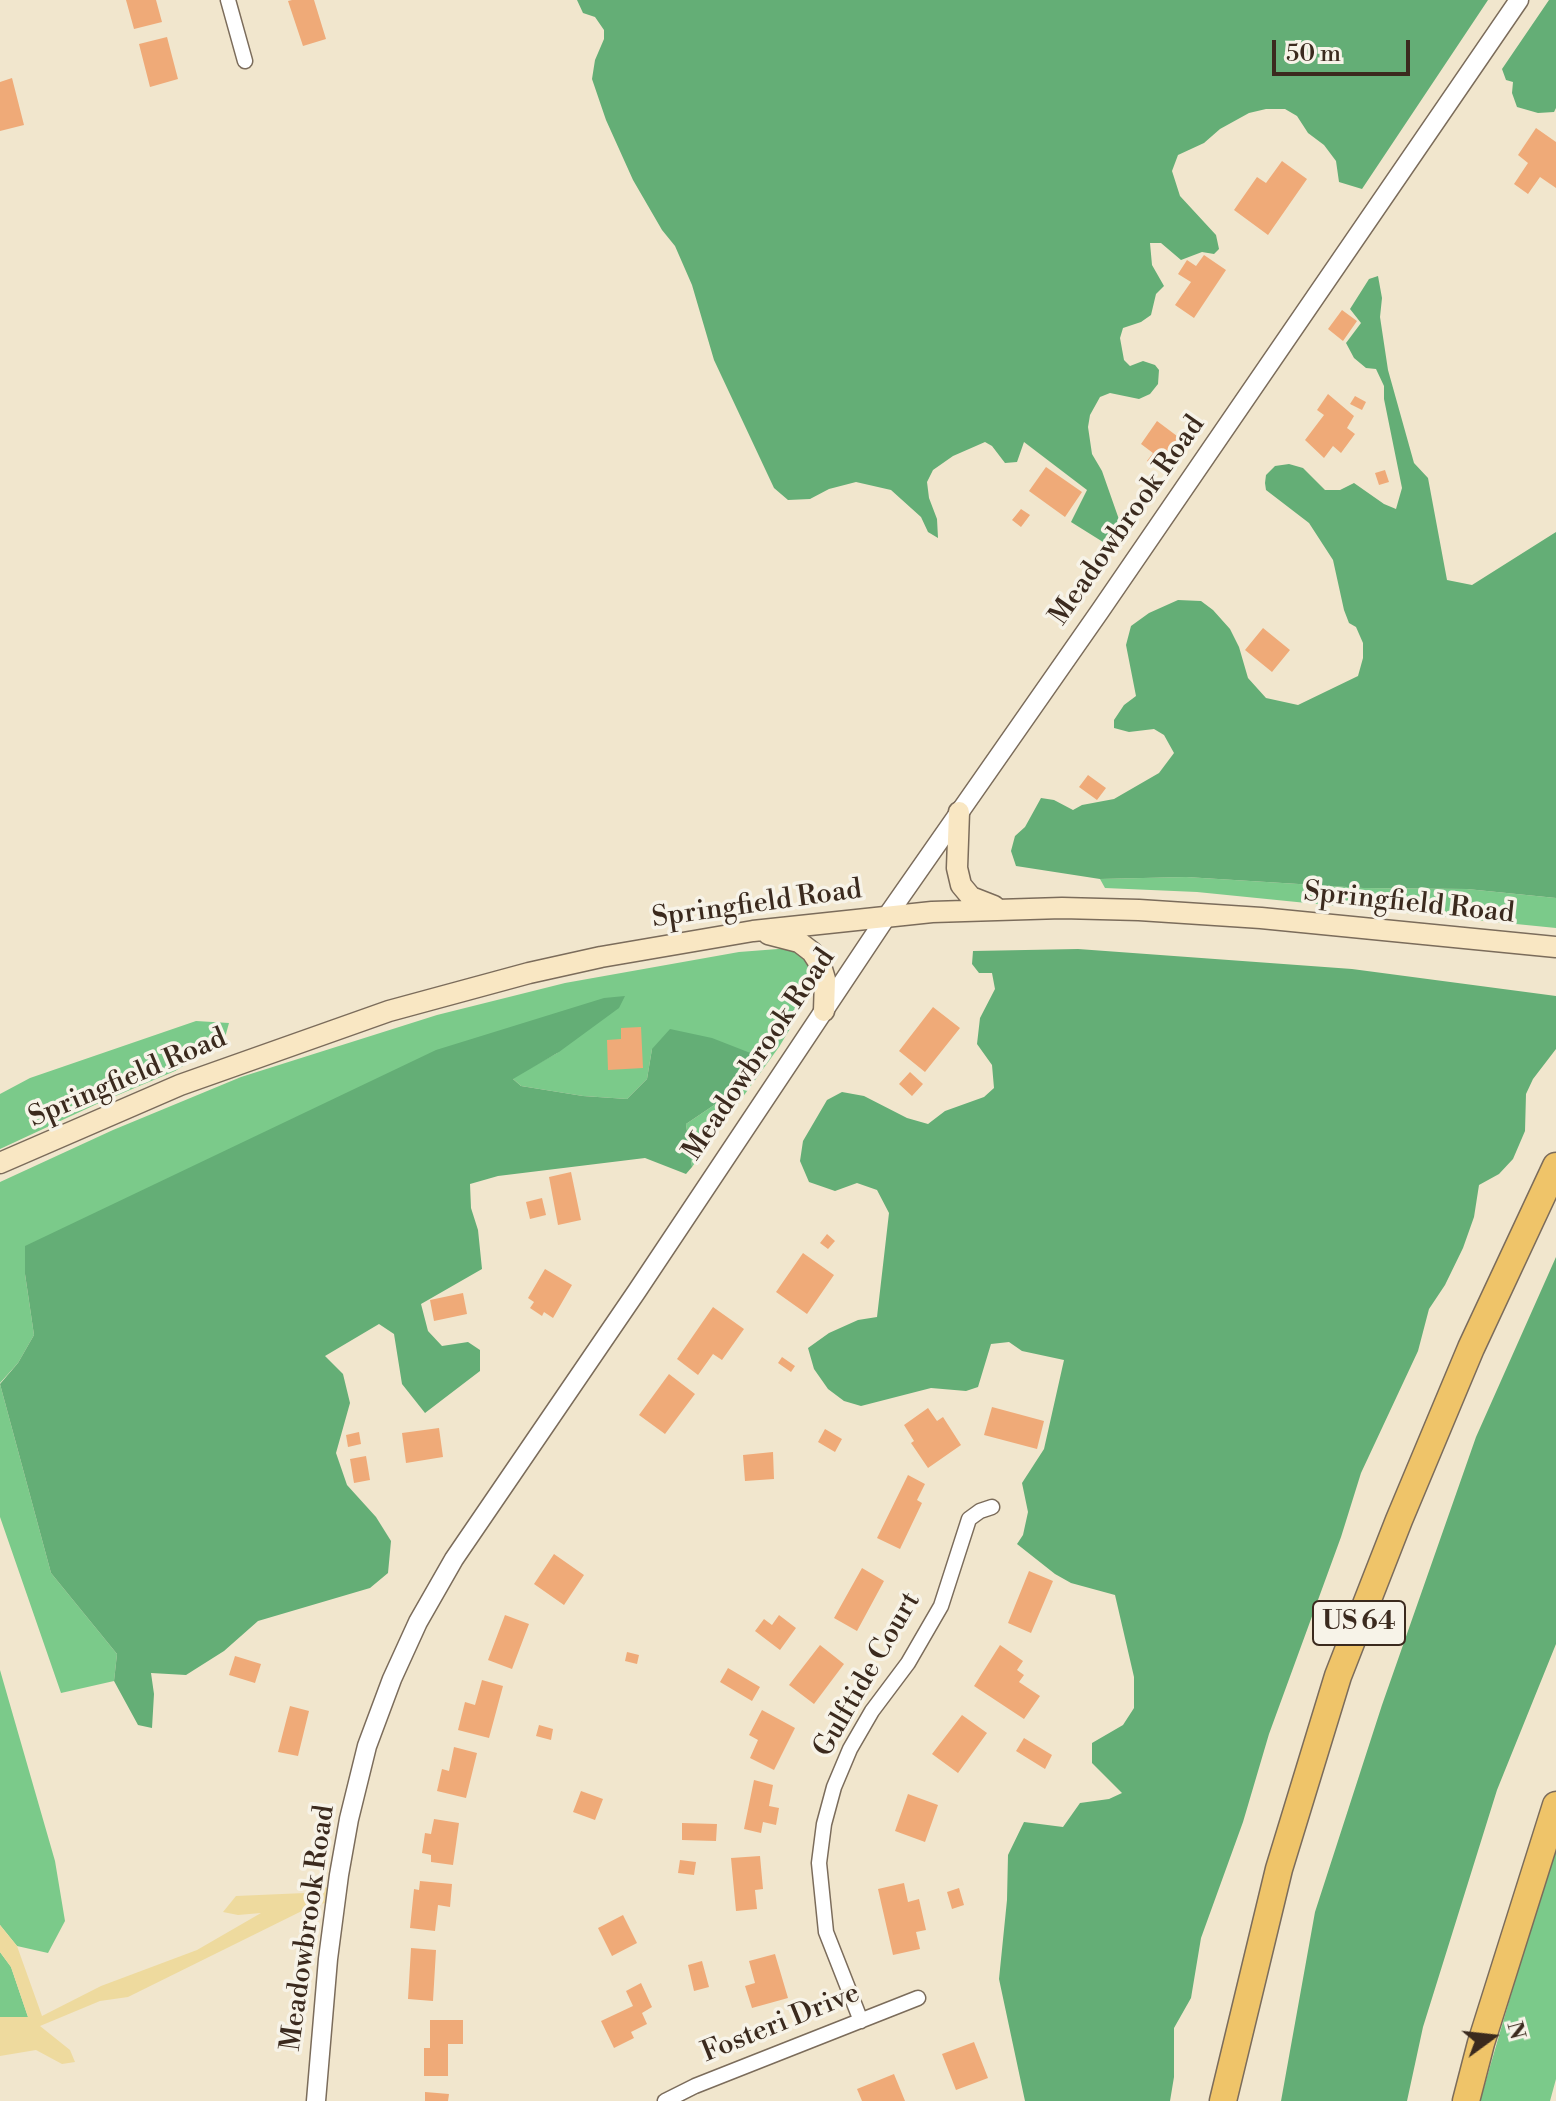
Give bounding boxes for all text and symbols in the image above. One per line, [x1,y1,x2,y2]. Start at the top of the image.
scale bar [1276,24,1414,74]
text: 50 m [1286,39,1341,69]
street label: Meadowbrook Road [1043,410,1213,632]
street label: Springfield Road [650,874,864,936]
street label: Springfield Road [1302,876,1516,932]
street label: Meadowbrook Road [677,943,843,1167]
street label: Springfield Road [24,1022,232,1136]
street label: Gulftide Court [807,1587,929,1763]
road number: US 64 [1313,1601,1405,1645]
street label: Meadowbrook Road [275,1803,343,2053]
street label: Fosteri Drive [697,1977,865,2071]
north arrow [1452,1997,1532,2077]
text: N [1500,2019,1531,2043]

